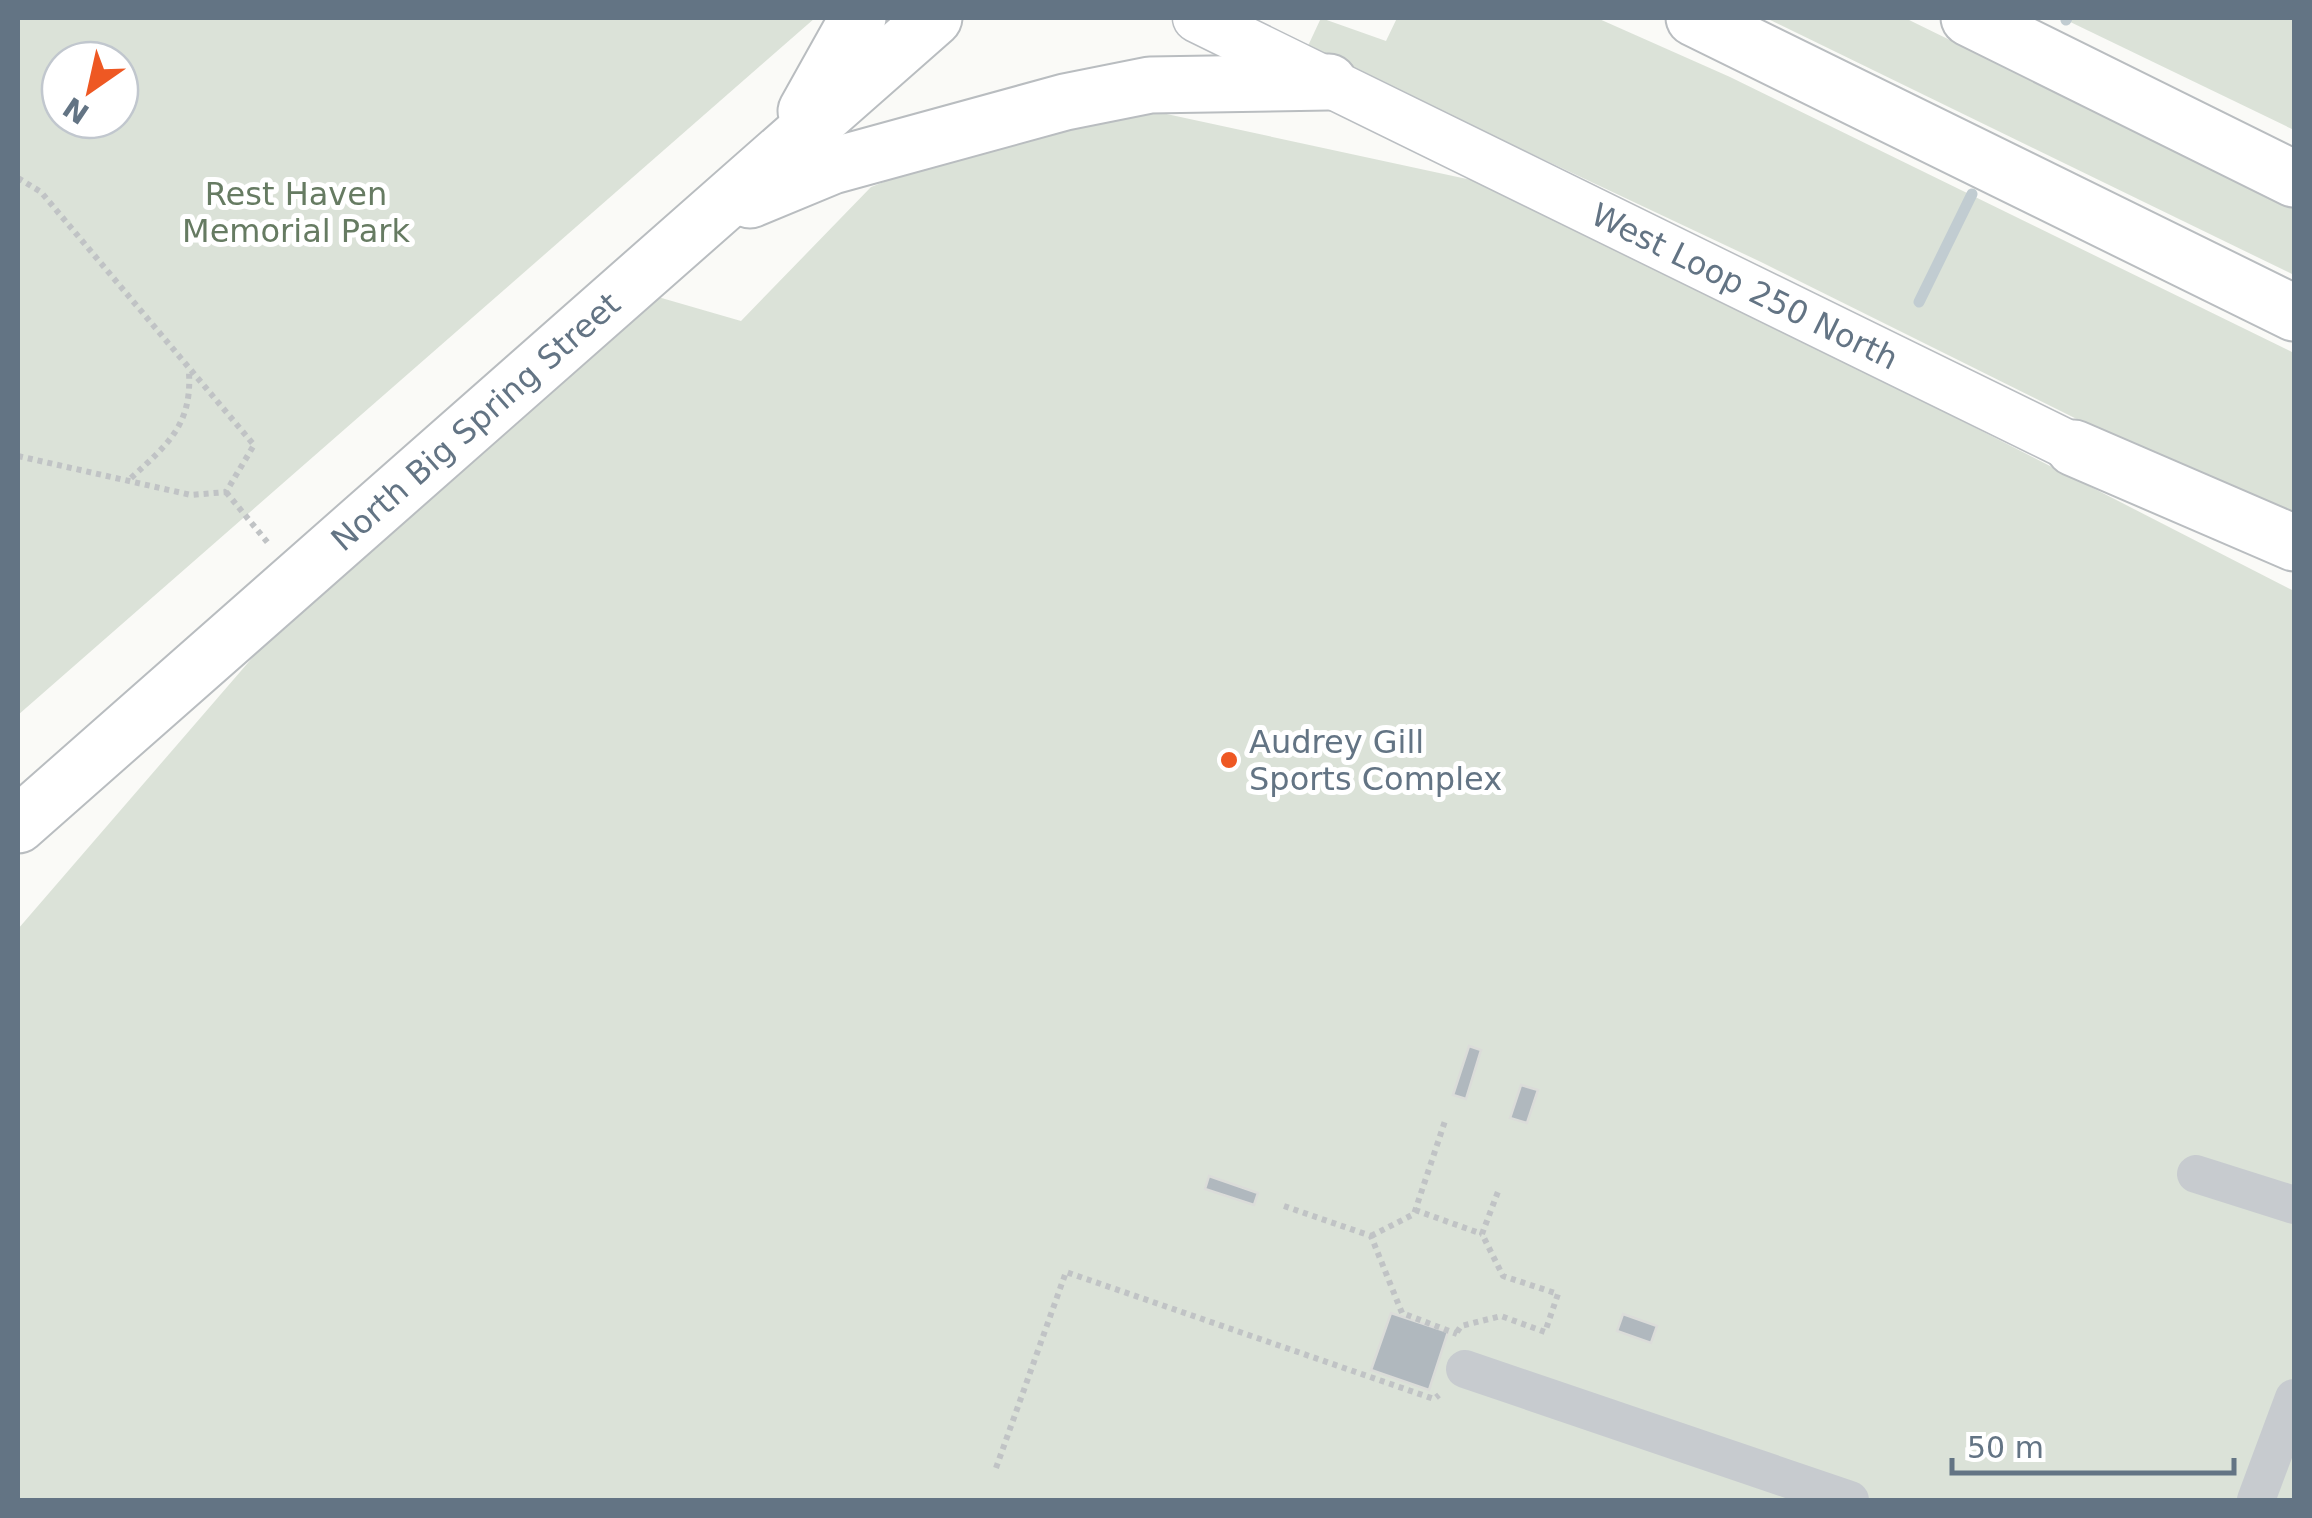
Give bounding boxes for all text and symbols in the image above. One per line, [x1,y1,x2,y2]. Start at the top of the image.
north arrow [40,40,140,140]
text: N [57,90,95,131]
park label: Rest Haven Memorial Park [182,175,410,250]
street label: West Loop 250 North [1585,195,1904,378]
street label: North Big Spring Street [324,285,628,559]
place label: Audrey Gill Sports Complex [1249,723,1502,798]
marker: Audrey Gill Sports Complex [1218,749,1240,771]
scale bar [1952,1413,2234,1475]
text: 50 m [1967,1430,2044,1465]

